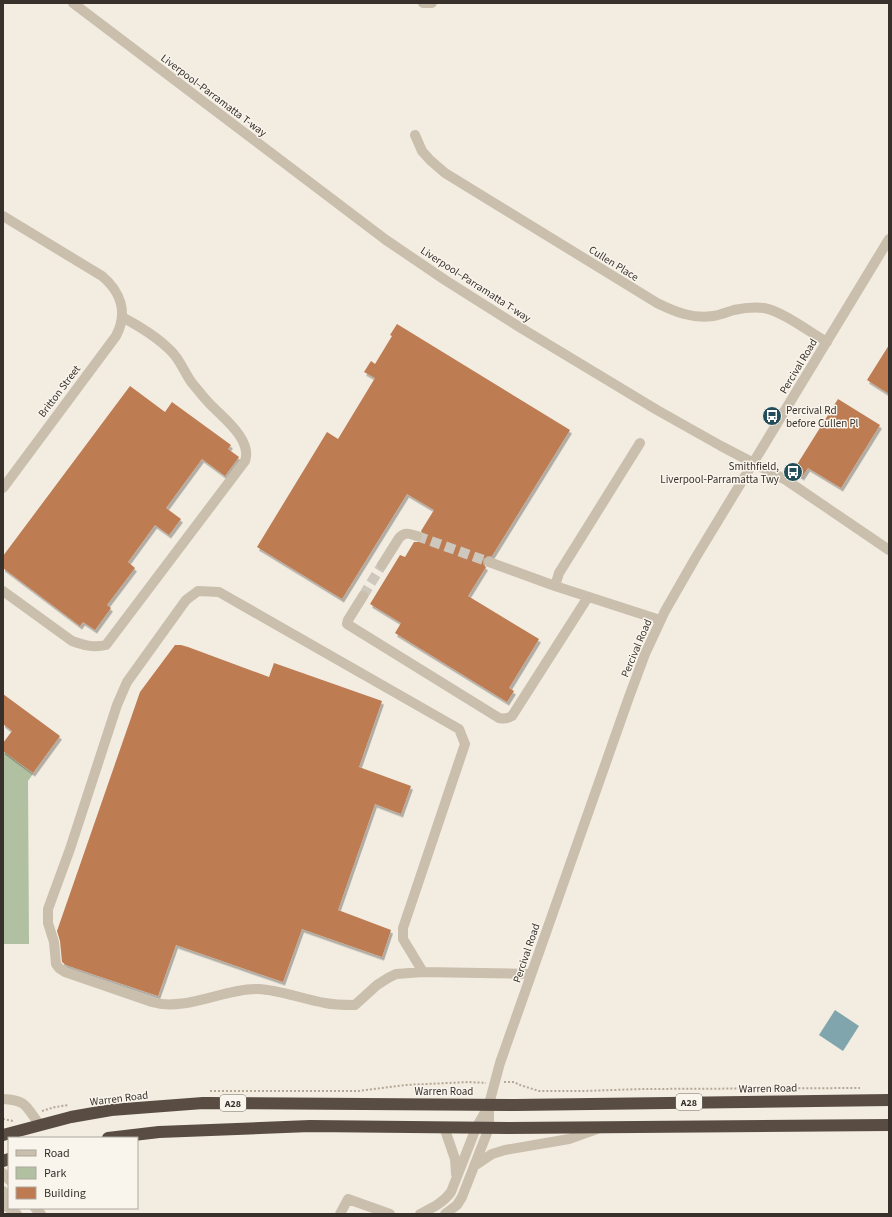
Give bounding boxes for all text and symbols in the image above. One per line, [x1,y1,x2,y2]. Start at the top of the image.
street label: Liverpool–Parramatta T-way [158,51,270,140]
street label: Cullen Place [586,242,642,285]
street label: Liverpool–Parramatta T-way [418,243,534,326]
street label: Percival Road [776,336,821,397]
street label: Britton Street [35,362,84,420]
place label: Percival Rd before Cullen Pl [786,403,859,431]
bus stop icon: Percival Rd before Cullen Pl [761,405,783,427]
place label: Smithfield, Liverpool-Parramatta Twy [660,459,779,487]
bus stop icon: Smithfield, Liverpool-Parramatta Twy [782,461,804,483]
street label: Percival Road [617,617,655,680]
street label: Percival Road [509,921,544,985]
street label: Warren Road [738,1080,798,1097]
street label: Warren Road [415,1084,473,1099]
street label: Warren Road [89,1087,149,1110]
road number: A28 [676,1094,702,1110]
road number: A28 [220,1095,246,1111]
legend [8,1137,138,1209]
text: Road [44,1145,70,1162]
text: Park [44,1165,66,1182]
text: Building [44,1185,86,1202]

